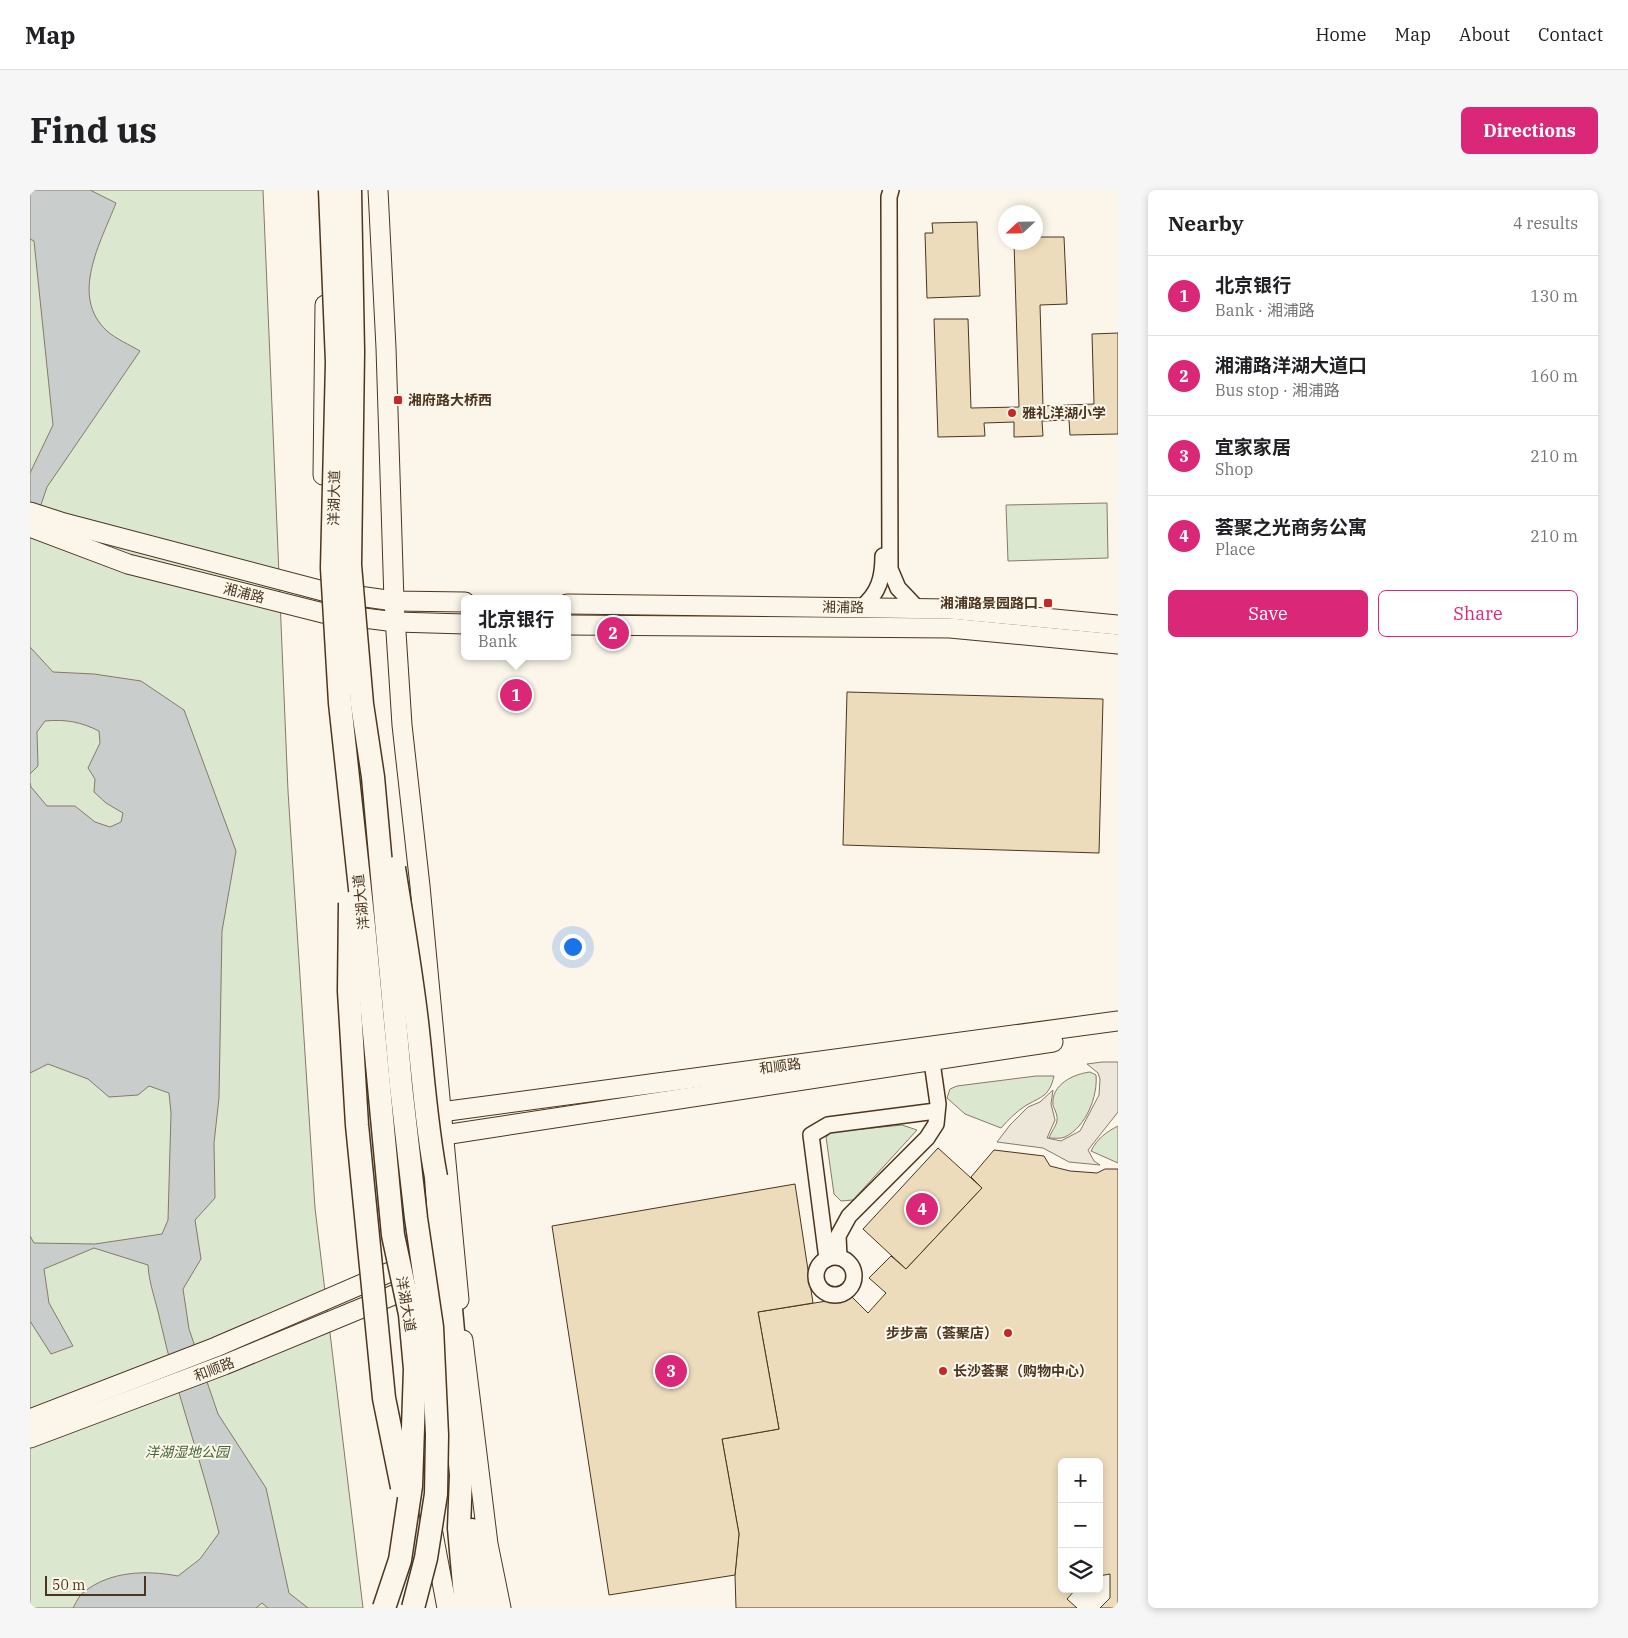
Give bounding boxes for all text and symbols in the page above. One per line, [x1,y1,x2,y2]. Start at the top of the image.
text: Map [25,19,75,51]
text: Home [1315,23,1367,46]
text: Map [1395,23,1431,46]
text: About [1459,23,1510,46]
text: Contact [1538,23,1603,46]
text: Find us [30,107,157,153]
button: Directions [1461,107,1598,154]
north arrow [998,205,1043,250]
text: Nearby [1168,209,1244,237]
text: 4 results [1513,213,1578,233]
text: 北京银行 [1215,273,1291,297]
text: 1 [1179,286,1189,306]
text: 130 m [1530,286,1578,306]
text: Bank · 湘浦路 [1215,300,1315,320]
text: 湘浦路洋湖大道口 [1215,353,1367,377]
text: 2 [1179,366,1189,386]
text: 160 m [1530,366,1578,386]
text: Bus stop · 湘浦路 [1215,380,1340,400]
place label: 湘府路大桥西 [408,391,492,409]
marker: 湘府路大桥西 [392,394,404,406]
place label: 雅礼洋湖小学 [1022,404,1106,422]
marker: 雅礼洋湖小学 [1006,407,1018,419]
text: 宜家家居 [1215,435,1291,459]
text: 3 [1179,446,1189,466]
text: 210 m [1530,446,1578,466]
text: Shop [1215,459,1253,479]
street label: 洋湖大道 [325,470,343,526]
text: 荟聚之光商务公寓 [1215,515,1367,539]
text: 4 [1179,526,1189,546]
text: 210 m [1530,526,1578,546]
text: Place [1215,539,1255,559]
street label: 湘浦路 [221,579,267,607]
button: Save [1168,590,1368,637]
button: Share [1378,590,1578,637]
place label: 湘浦路景园路口 [940,594,1038,612]
popup [461,595,571,660]
marker: 湘浦路景园路口 [1042,597,1054,609]
street label: 湘浦路 [822,598,864,616]
text: 北京银行 [478,607,554,631]
pin: 2 [597,614,629,652]
text: Bank [478,631,517,651]
pin: 1 [500,676,532,714]
street label: 洋湖大道 [349,873,373,931]
your location [560,934,586,960]
street label: 和顺路 [758,1054,802,1078]
pin: 4 [906,1190,938,1228]
street label: 洋湖大道 [392,1275,420,1333]
place label: 步步高（荟聚店） [886,1324,998,1342]
marker: 步步高（荟聚店） [1002,1327,1014,1339]
pin: 3 [655,1352,687,1390]
street label: 和顺路 [191,1353,237,1385]
place label: 长沙荟聚（购物中心） [953,1362,1093,1380]
marker: 长沙荟聚（购物中心） [937,1365,949,1377]
park label: 洋湖湿地公园 [145,1443,231,1461]
map controls [1058,1458,1103,1593]
button: + [1058,1458,1103,1503]
button: − [1058,1503,1103,1548]
button: layers [1058,1548,1103,1593]
scale bar [45,1573,146,1596]
text: 50 m [52,1576,85,1594]

